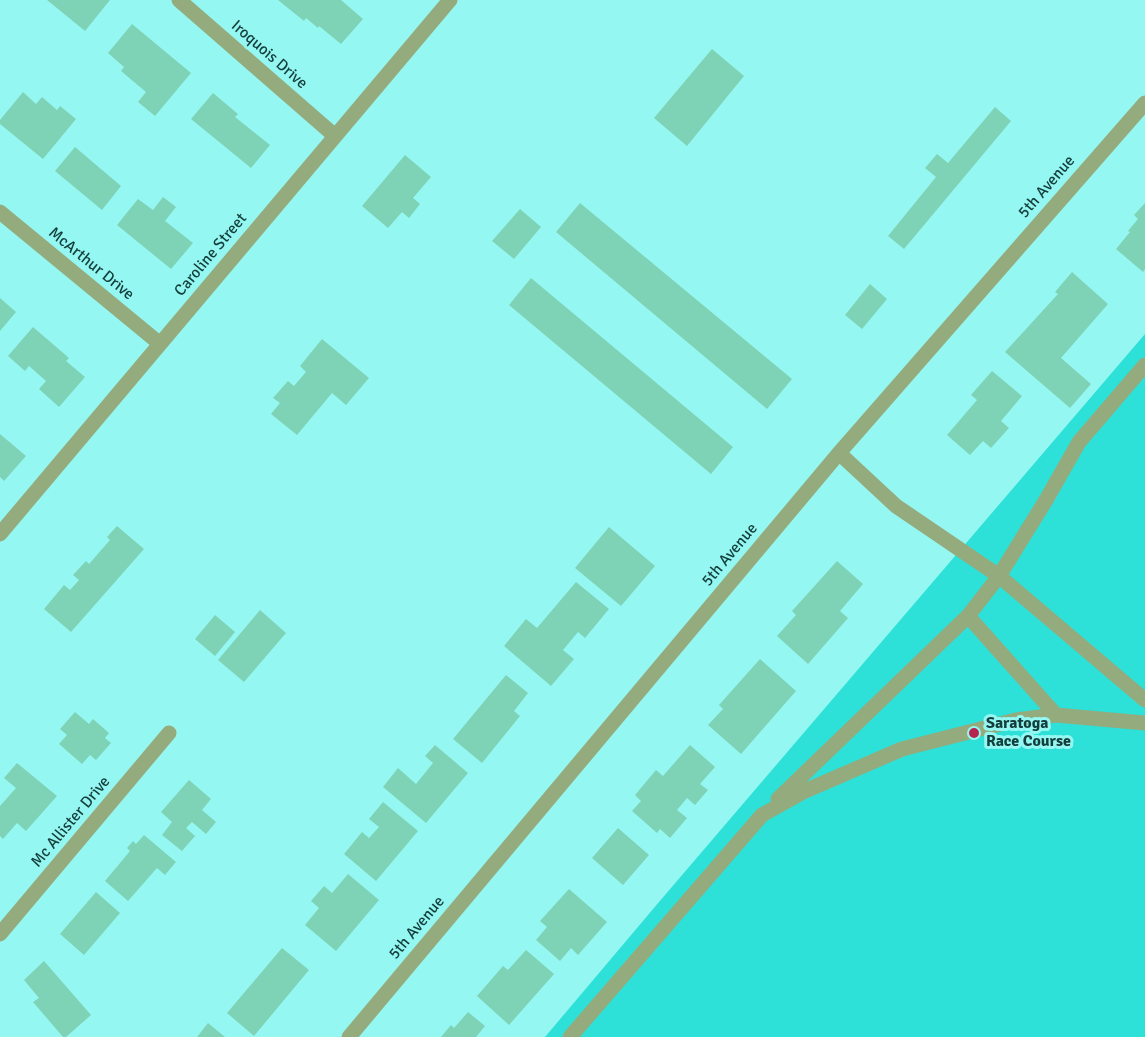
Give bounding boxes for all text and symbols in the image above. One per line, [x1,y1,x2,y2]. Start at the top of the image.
street label: Iroquois Drive [227,17,311,93]
street label: 5th Avenue [1015,152,1079,222]
street label: Caroline Street [171,210,251,300]
street label: McArthur Drive [44,224,138,304]
street label: 5th Avenue [698,520,762,590]
place label: Saratoga Race Course [986,714,1071,752]
marker: Saratoga Race Course [967,726,981,740]
street label: Mc Allister Drive [27,773,115,871]
street label: 5th Avenue [385,893,449,963]

